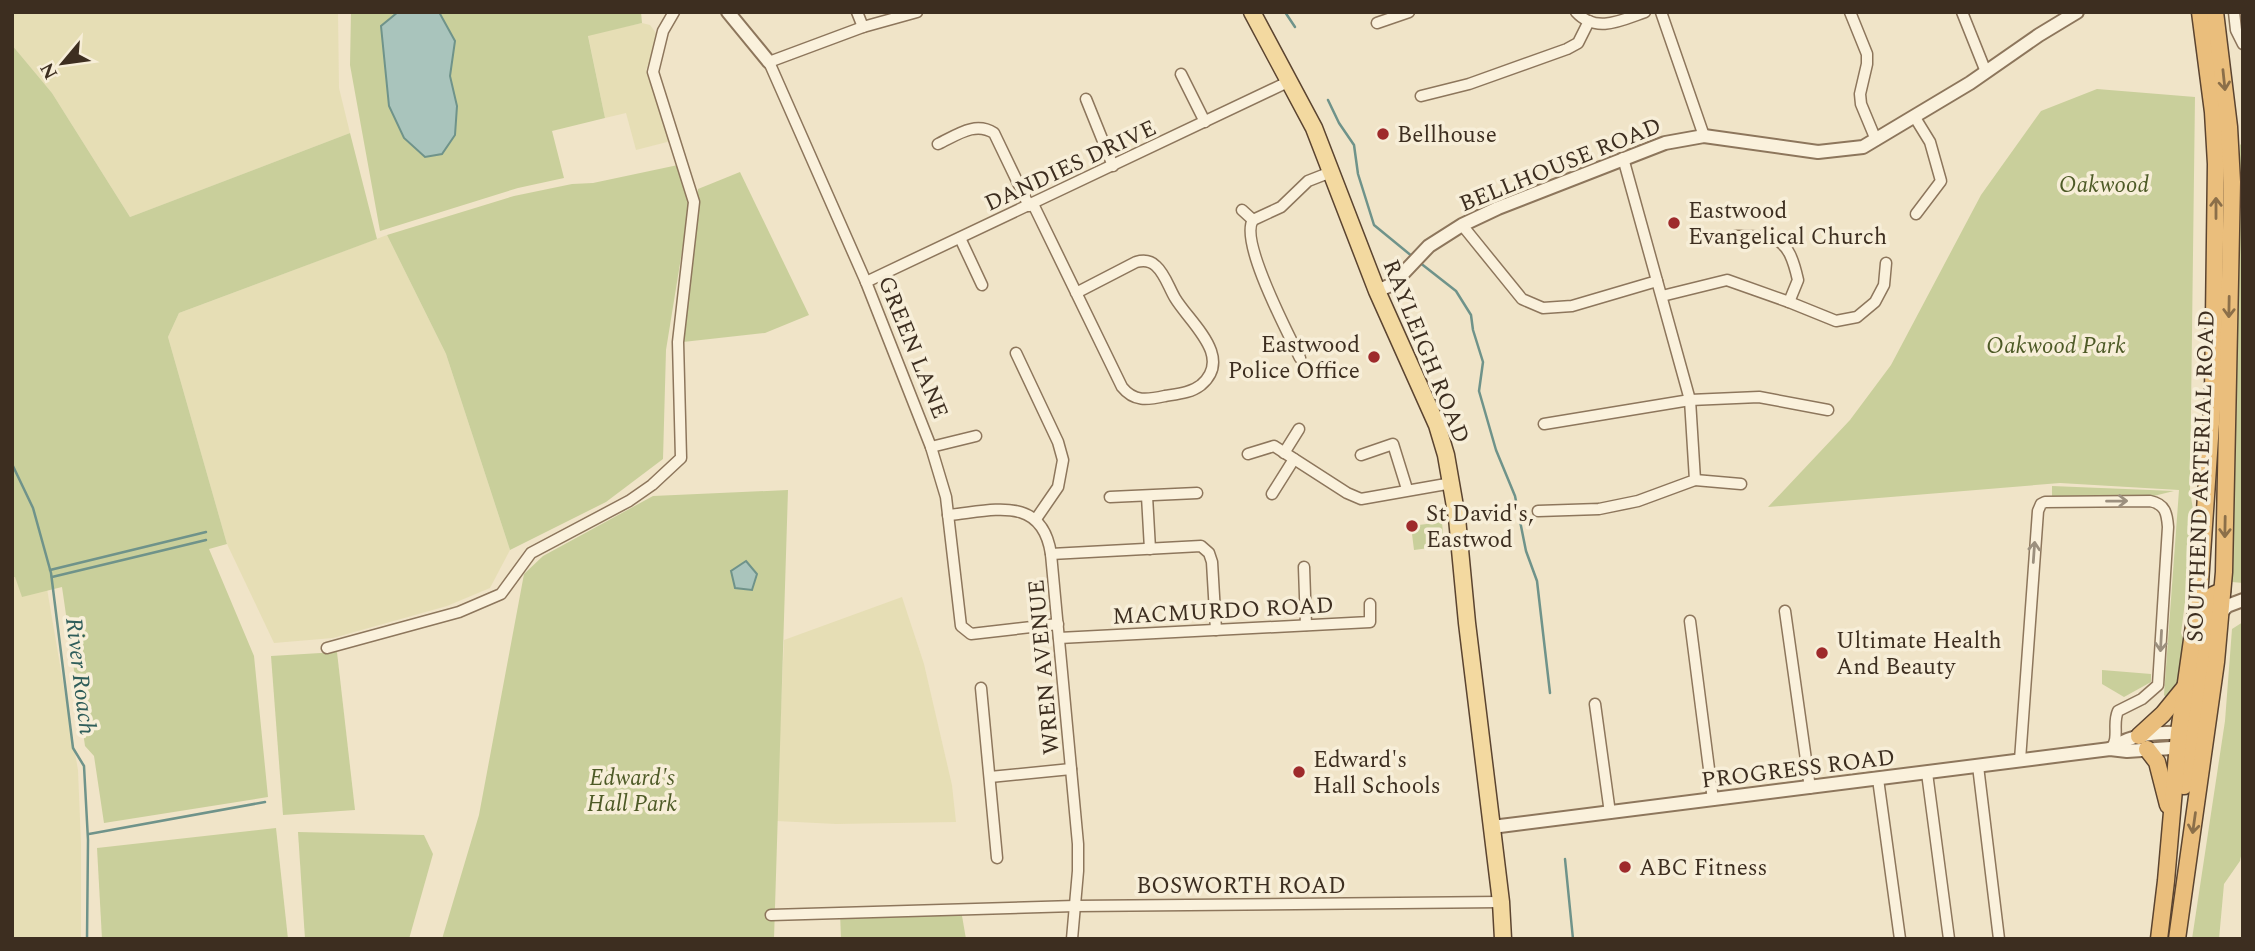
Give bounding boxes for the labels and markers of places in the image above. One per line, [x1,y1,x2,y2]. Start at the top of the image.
place label: Bellhouse [1397,118,1497,153]
marker: Bellhouse [1375,126,1391,142]
place label: Eastwood Evangelical Church [1688,194,1887,255]
marker: Eastwood Evangelical Church [1666,215,1682,231]
place label: Eastwood Police Office [1228,328,1360,389]
marker: Eastwood Police Office [1366,349,1382,365]
place label: St David's, Eastwod [1426,497,1534,558]
marker: St David's, Eastwod [1404,518,1420,534]
place label: Ultimate Health And Beauty [1836,624,2002,685]
marker: Ultimate Health And Beauty [1814,645,1830,661]
place label: Edward's Hall Schools [1313,743,1441,804]
marker: Edward's Hall Schools [1291,764,1307,780]
place label: ABC Fitness [1639,851,1767,886]
marker: ABC Fitness [1617,859,1633,875]

